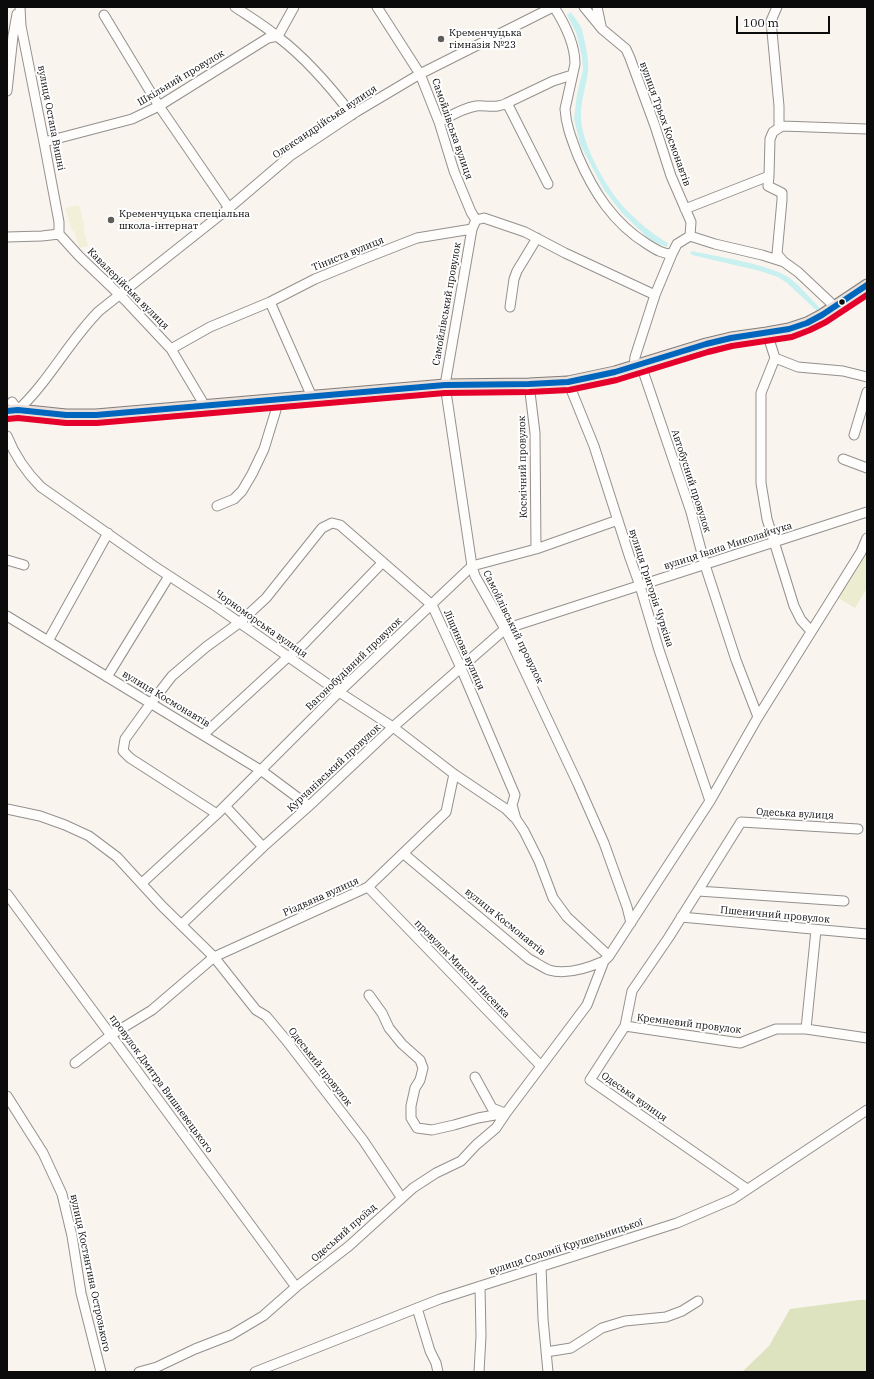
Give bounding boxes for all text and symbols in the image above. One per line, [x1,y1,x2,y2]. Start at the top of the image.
scale bar [738,8,832,34]
text: 100 m [743,15,779,30]
place label: Кременчуцька гімназія №23 [449,27,522,50]
marker: Кременчуцька гімназія №23 [436,34,446,44]
street label: Шкільний провулок [135,47,227,109]
street label: вулиця Трьох Космонавтів [637,60,693,188]
street label: вулиця Остапа Вишні [35,64,67,172]
street label: Самойлівська вулиця [429,77,475,181]
street label: Олександрійська вулиця [271,83,379,161]
place label: Кременчуцька спеціальна школа-інтернат [119,208,250,232]
marker: Кременчуцька спеціальна школа-інтернат [106,215,116,225]
street label: Тіниста вулиця [310,234,386,274]
street label: Самойлівський провулок [430,242,464,366]
street label: Кавалерійська вулиця [85,246,171,332]
unlabelled marker [837,297,847,307]
street label: Космічний провулок [516,416,530,518]
street label: Автобусний провулок [669,428,713,534]
street label: вулиця Івана Миколайчука [662,520,794,572]
street label: вулиця Григорія Чуркіна [626,527,676,649]
street label: Самойлівський провулок [480,568,546,686]
street label: Чорноморська вулиця [212,587,310,661]
street label: Ліщинова вулиця [441,608,487,692]
street label: Вагонобудівний провулок [304,615,404,713]
street label: вулиця Космонавтів [120,668,212,730]
street label: Курчанівський провулок [285,722,383,814]
street label: Одеська вулиця [756,806,834,822]
street label: Різдвяна вулиця [281,875,361,919]
street label: вулиця Космонавтів [462,886,548,958]
street label: Пшеничний провулок [720,904,830,926]
street label: провулок Миколи Лисенка [412,917,512,1021]
street label: Кремневий провулок [636,1012,742,1036]
street label: провулок Дмитра Вишневецького [107,1013,215,1155]
street label: Одеський провулок [286,1025,354,1109]
street label: Одеська вулиця [599,1070,669,1124]
street label: вулиця Костянтина Острозького [67,1193,113,1353]
street label: Одеський проїзд [309,1201,379,1265]
street label: вулиця Соломії Крушельницької [488,1216,644,1278]

